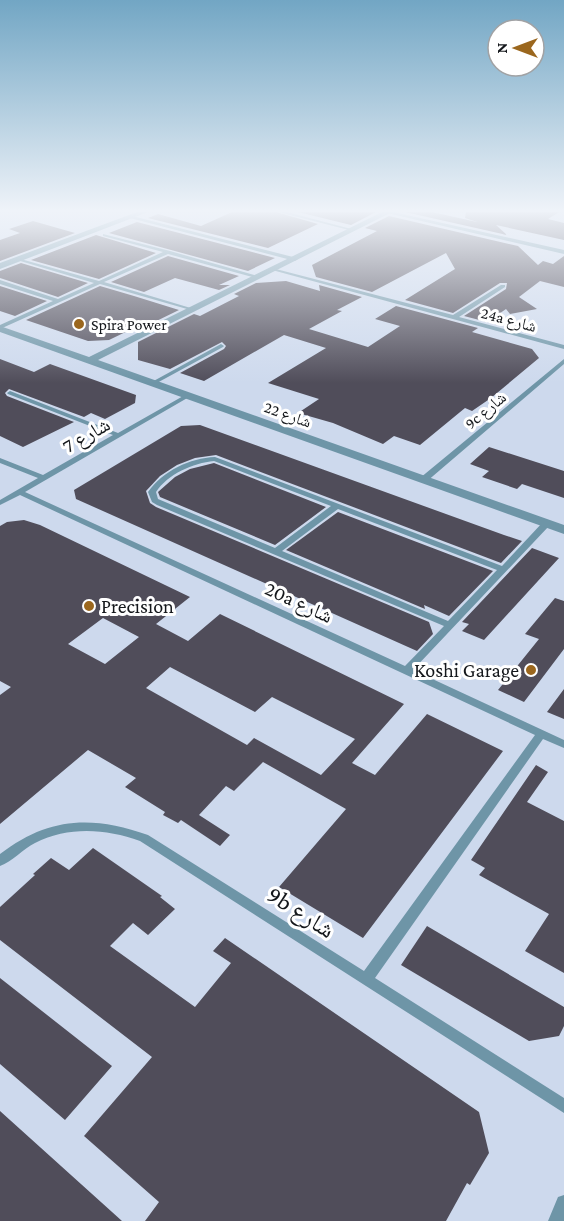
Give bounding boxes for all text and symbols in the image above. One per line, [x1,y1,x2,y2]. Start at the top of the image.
north arrow [486,18,546,78]
text: N [493,42,510,53]
street label: 24a شارع [479,304,538,337]
place label: Spira Power [91,316,167,334]
marker: Spira Power [72,317,86,331]
street label: 9c شارع [461,388,511,434]
street label: شارع 22 [261,398,314,433]
street label: شارع 7 [58,413,115,459]
street label: 20a شارع [261,577,336,629]
place label: Precision [101,595,174,617]
marker: Precision [82,599,96,613]
place label: Koshi Garage [414,659,519,682]
marker: Koshi Garage [524,663,538,677]
street label: 9b شارع [262,880,340,945]

